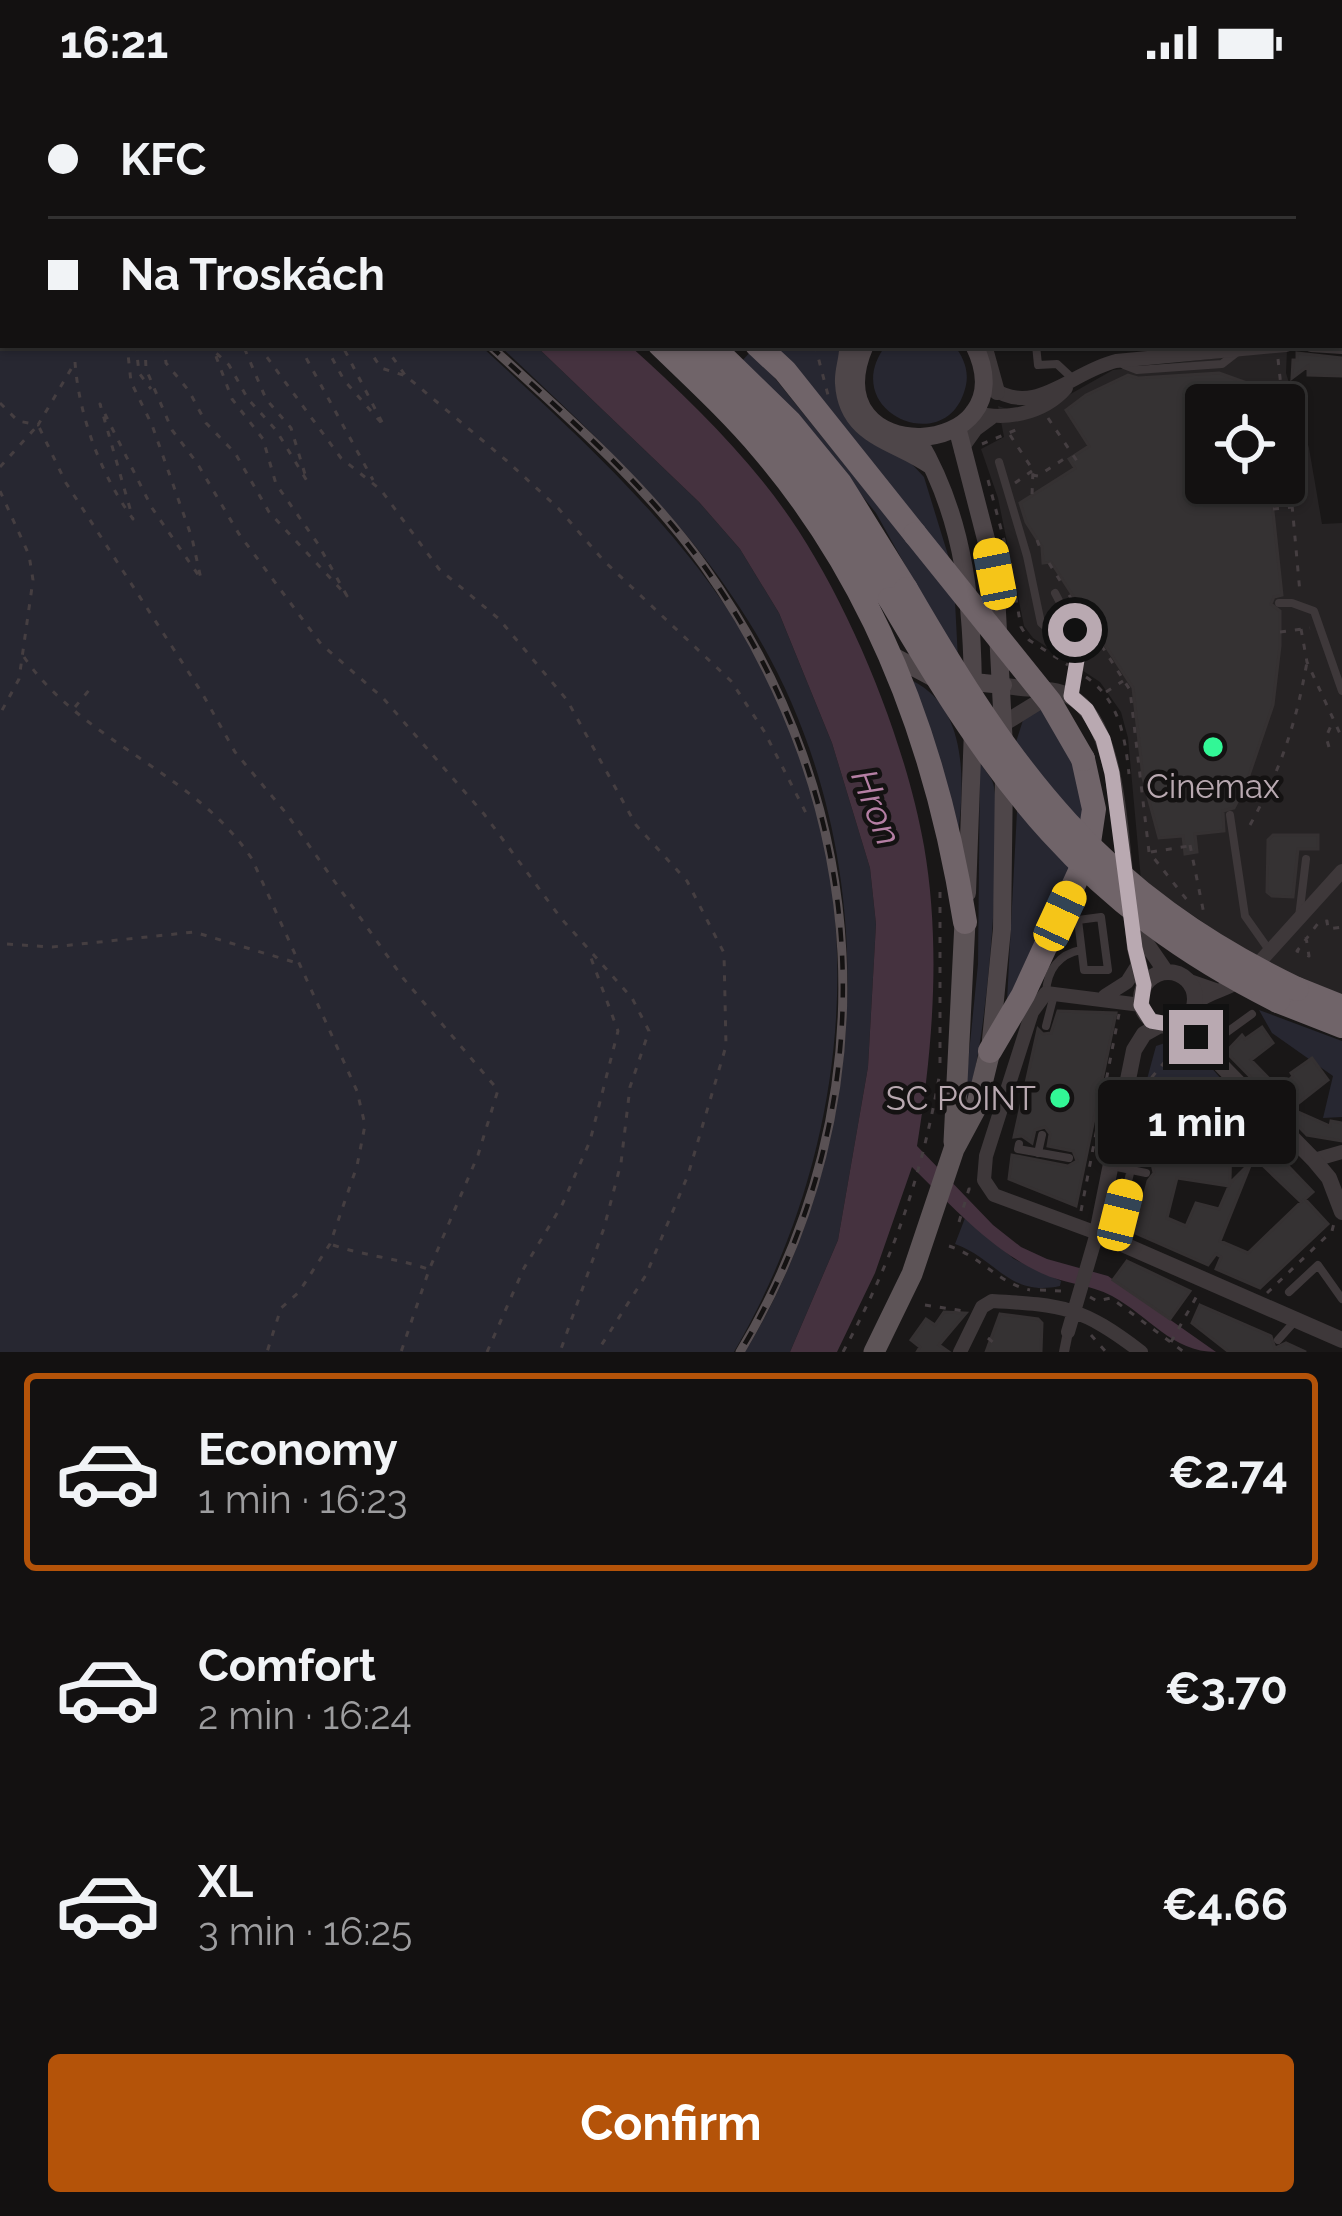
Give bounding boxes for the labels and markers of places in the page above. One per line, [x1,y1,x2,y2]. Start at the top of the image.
marker: Cinemax [1200,734,1226,760]
place label: Cinemax [1146,767,1280,806]
place label: SC POINT [886,1079,1036,1118]
marker: SC POINT [1047,1085,1073,1111]

